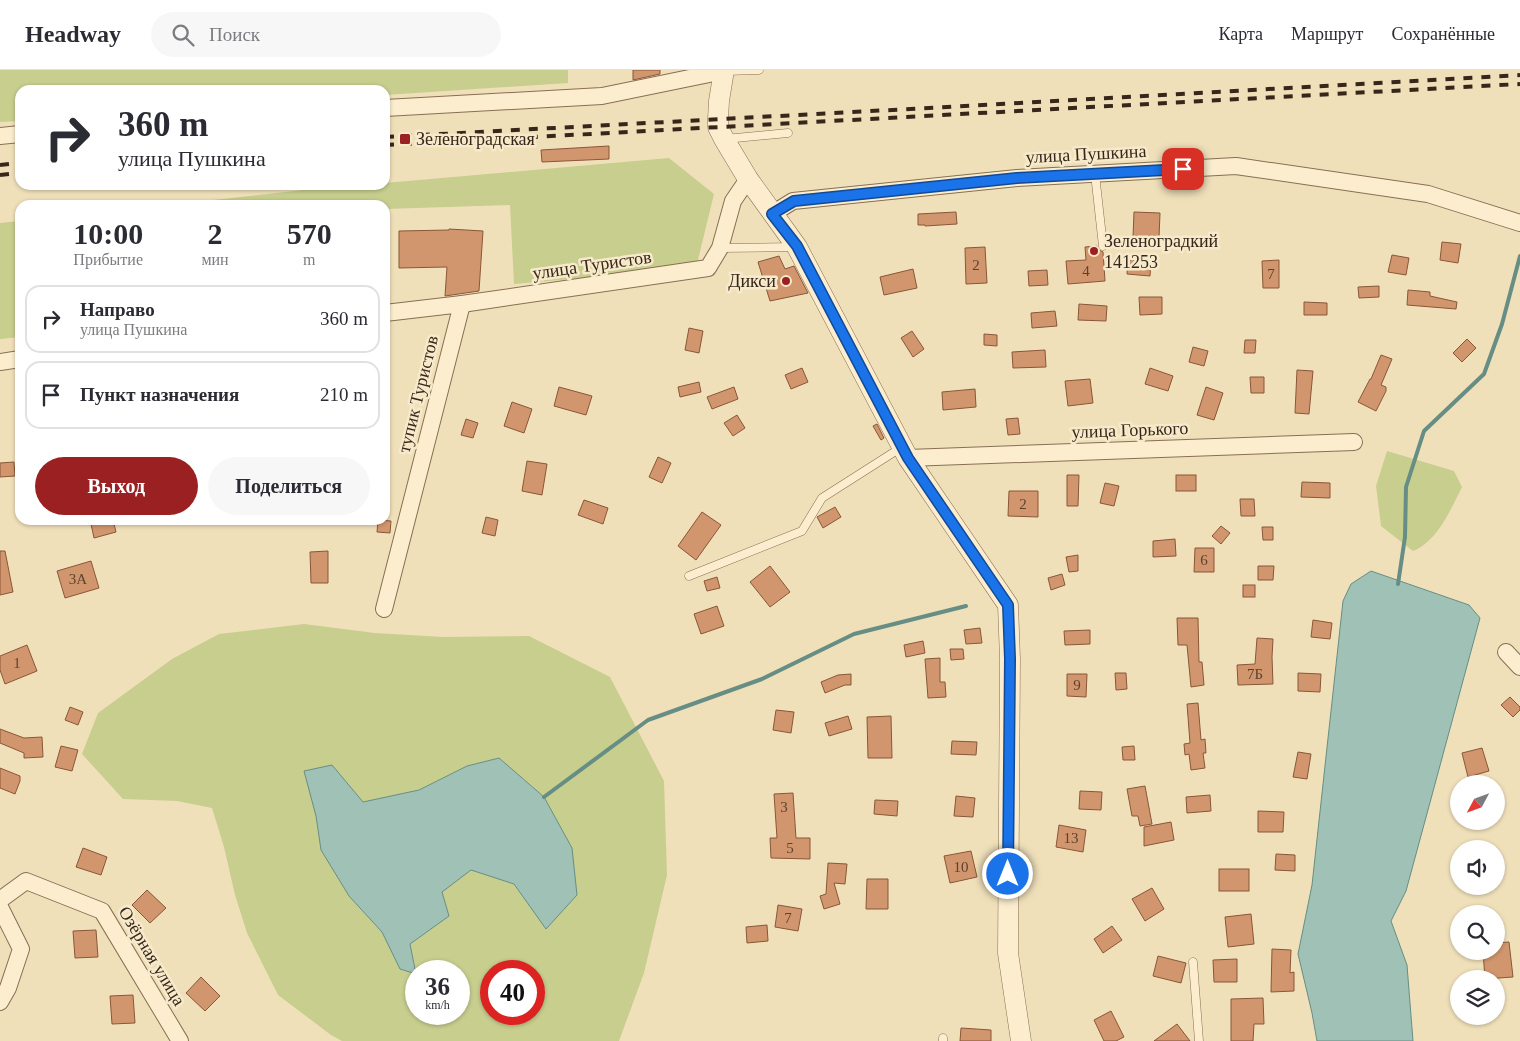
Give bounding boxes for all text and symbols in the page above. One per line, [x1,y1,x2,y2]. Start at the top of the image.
search box [151,12,501,57]
text: Headway [25,21,121,47]
icon: search [169,21,197,49]
text: Поиск [209,24,260,45]
text: Карта [1218,24,1263,44]
text: Маршрут [1291,24,1363,44]
text: Сохранённые [1391,24,1495,44]
icon: right [35,105,100,170]
text: 360 m [118,105,208,144]
place label: Зеленоградская [416,129,535,149]
marker: Зеленоградская [398,132,412,146]
street label: улица Пушкина [1025,141,1147,167]
text: улица Пушкина [118,146,266,171]
pin [1162,148,1204,190]
icon: arrive [1169,155,1197,183]
text: 10:00 [73,217,143,250]
text: 2 [208,217,223,250]
text: 570 [287,217,332,250]
place label: Зеленоградкий 141253 [1104,231,1219,272]
marker: Зеленоградкий 141253 [1088,245,1100,257]
street label: улица Туристов [531,247,653,283]
text: Прибытие [73,251,143,268]
text: мин [201,251,229,268]
text: m [303,251,316,268]
house number: 2 [972,257,980,273]
house number: 4 [1082,263,1090,279]
house number: 7 [1267,266,1275,282]
place label: Дикси [728,271,776,291]
marker: Дикси [780,275,792,287]
text: Направо [80,299,155,320]
icon: right [37,305,65,333]
text: 360 m [320,308,368,329]
text: улица Пушкина [80,321,187,338]
street label: тупик Туристов [394,333,442,455]
icon: arrive [37,381,65,409]
text: Пункт назначения [80,384,239,405]
text: 210 m [320,384,368,405]
street label: улица Горького [1071,418,1189,442]
button: Выход [35,457,198,515]
button: Поделиться [208,457,370,515]
house number: 2 [1019,496,1027,512]
house number: 6 [1200,552,1208,568]
house number: 3А [69,571,87,587]
house number: 1 [13,655,21,671]
house number: 7Б [1247,666,1263,682]
house number: 9 [1073,677,1081,693]
north arrow [1450,775,1505,830]
map controls [1450,775,1505,1025]
house number: 3 [780,799,788,815]
house number: 13 [1064,830,1079,846]
house number: 5 [786,840,794,856]
button: sound [1450,840,1505,895]
position arrow [981,847,1033,899]
house number: 10 [954,859,969,875]
street label: Озёрная улица [115,903,189,1009]
button: search [1450,905,1505,960]
house number: 7 [784,910,792,926]
speed limit sign: 40 [480,960,545,1025]
button: layers [1450,970,1505,1025]
text: 36 [425,973,450,1000]
text: km/h [425,998,450,1012]

